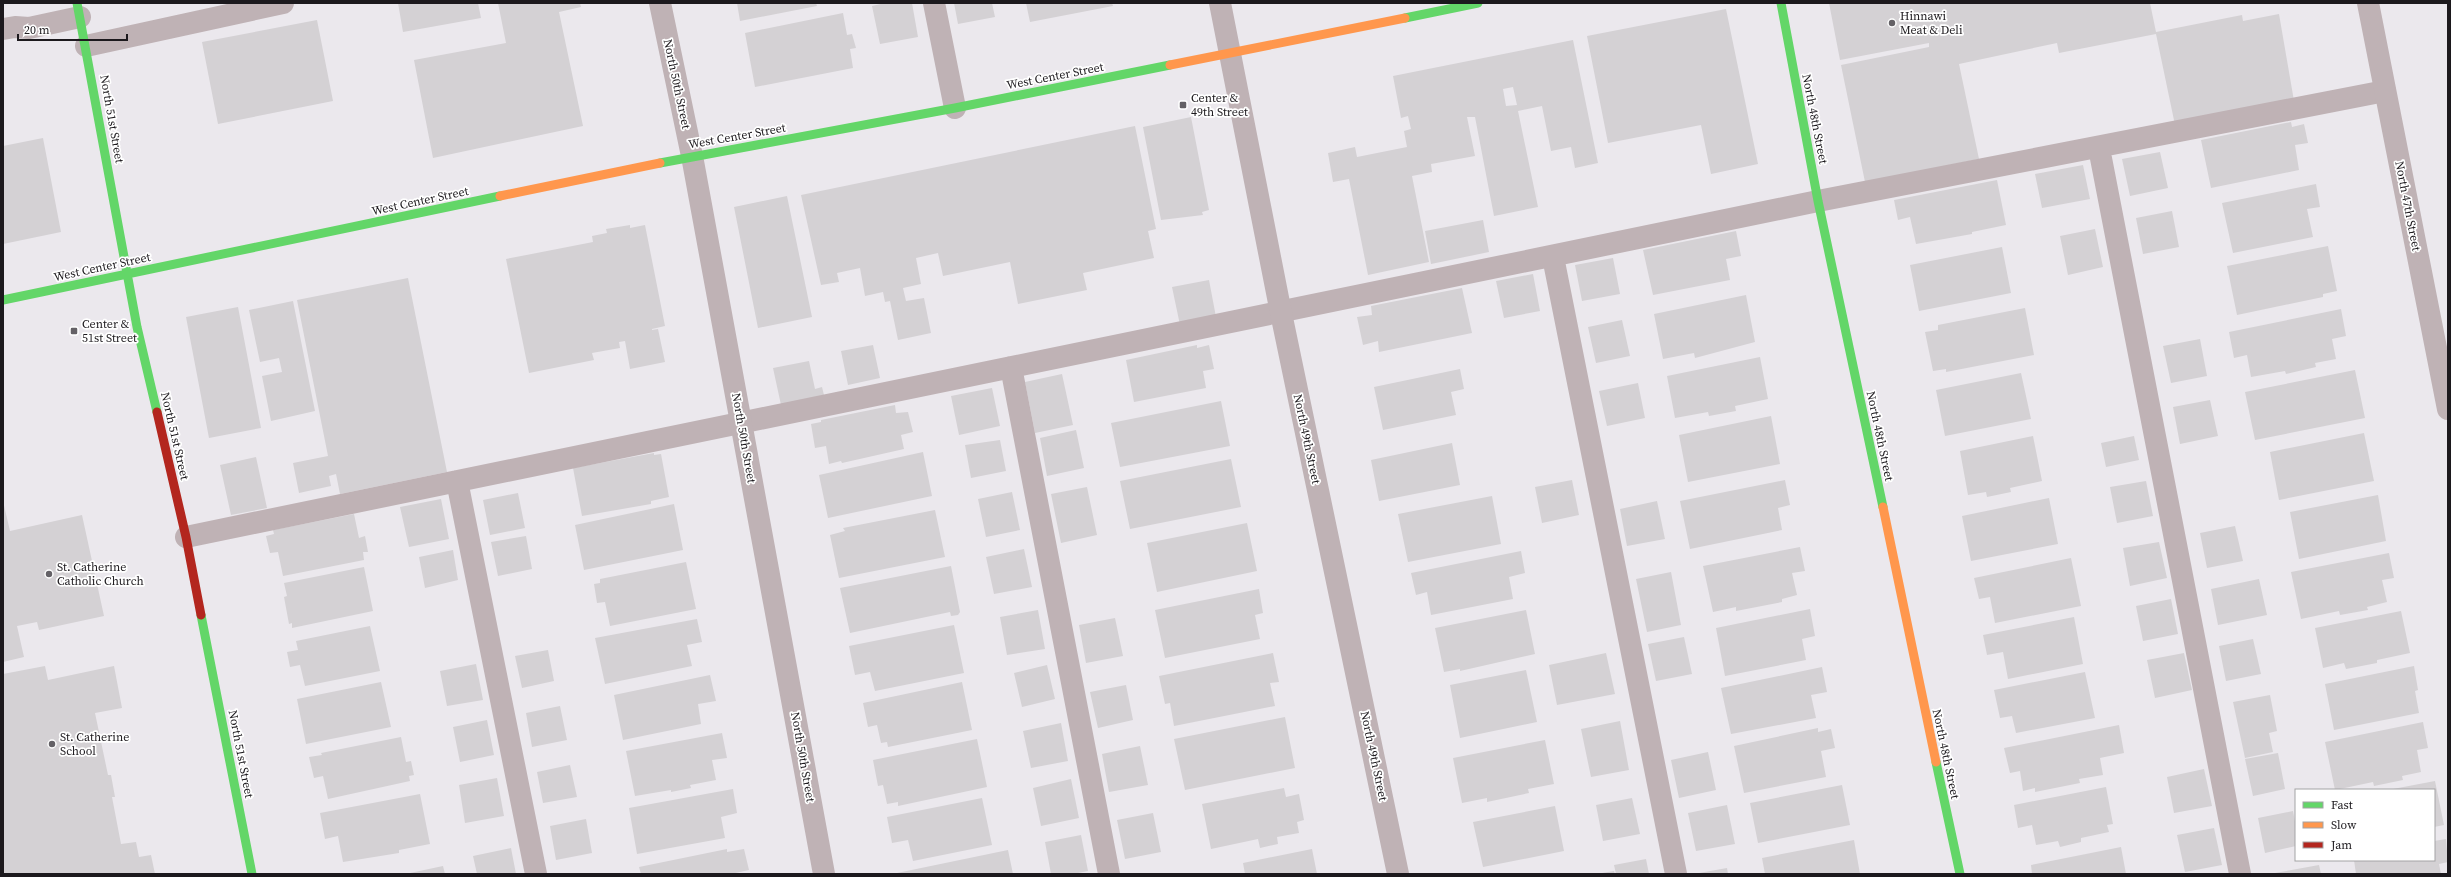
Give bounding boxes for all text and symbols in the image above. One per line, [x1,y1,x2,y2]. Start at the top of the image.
place label: Hinnawi Meat & Deli [1900,8,1963,38]
scale bar [18,16,127,42]
marker: Hinnawi Meat & Deli [1887,18,1897,28]
text: 20 m [24,22,50,38]
street label: North 50th Street [660,38,694,130]
street label: West Center Street [1005,59,1105,93]
street label: North 48th Street [1798,73,1832,165]
street label: North 51st Street [96,74,128,165]
place label: Center & 49th Street [1191,90,1248,120]
marker: Center & 49th Street [1178,100,1188,110]
street label: West Center Street [687,120,787,152]
street label: North 47th Street [2391,160,2425,252]
street label: West Center Street [370,183,470,219]
street label: West Center Street [52,249,152,285]
place label: Center & 51st Street [82,316,137,346]
marker: Center & 51st Street [69,326,79,336]
street label: North 48th Street [1863,390,1897,482]
street label: North 51st Street [157,391,193,481]
street label: North 50th Street [728,392,760,484]
street label: North 49th Street [1290,393,1324,485]
place label: St. Catherine Catholic Church [57,559,144,589]
marker: St. Catherine Catholic Church [44,569,54,579]
street label: North 48th Street [1929,708,1963,800]
street label: North 51st Street [225,709,257,800]
street label: North 49th Street [1357,710,1391,802]
street label: North 50th Street [787,711,819,803]
place label: St. Catherine School [60,729,129,759]
marker: St. Catherine School [47,739,57,749]
legend [2295,789,2435,861]
text: Fast [2331,797,2353,813]
text: Slow [2331,817,2357,833]
text: Jam [2330,837,2352,853]

